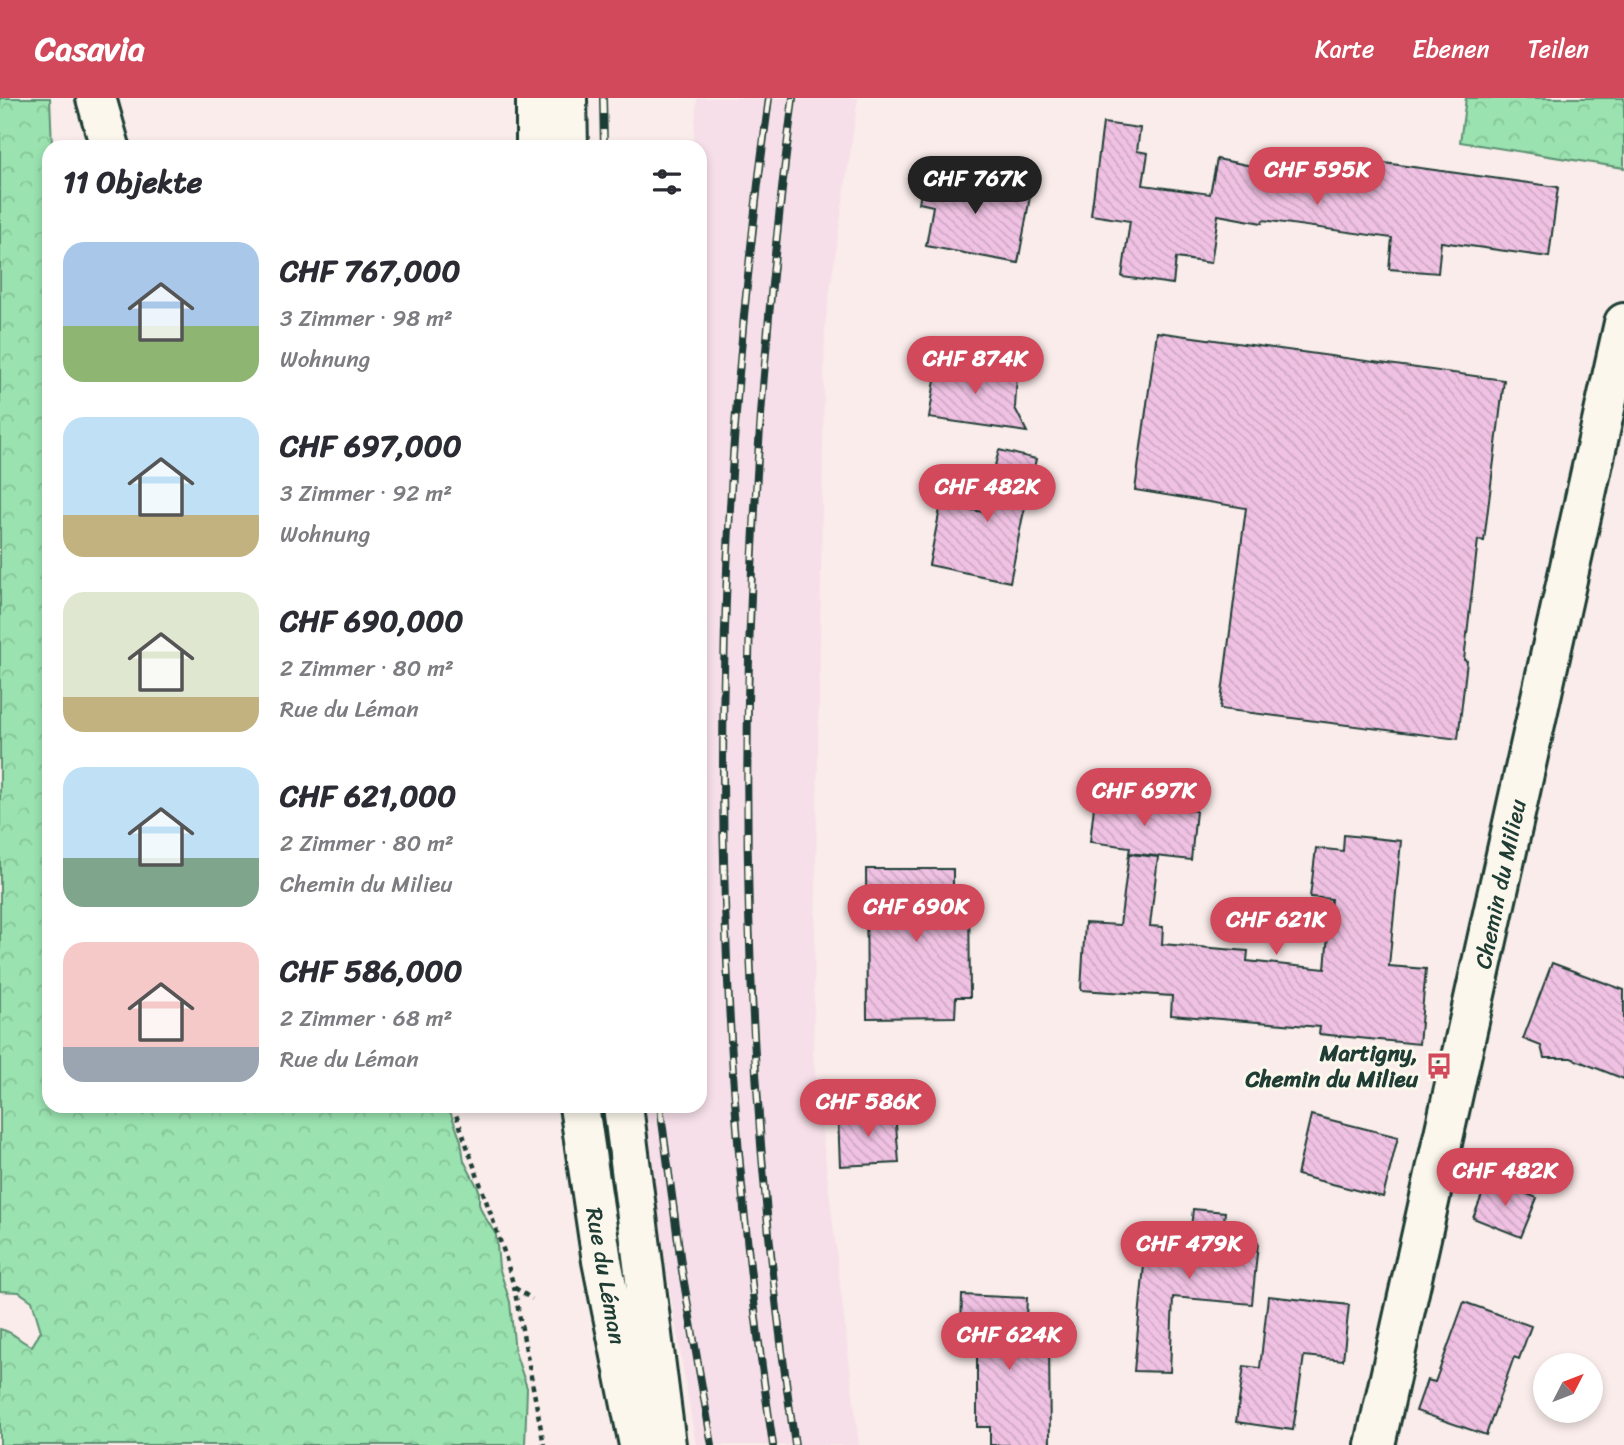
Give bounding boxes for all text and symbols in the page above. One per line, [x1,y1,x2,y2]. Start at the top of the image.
text: Casavia [35,20,145,78]
text: Karte [1315,28,1374,70]
text: Ebenen [1412,28,1490,70]
text: Teilen [1528,28,1589,70]
pin: CHF 595K [1245,148,1389,207]
text: CHF 595K [1264,149,1370,190]
text: 11 Objekte [63,155,202,209]
pin: CHF 767K [903,156,1047,216]
text: CHF 767K [924,158,1026,199]
icon: filters [648,163,686,201]
text: CHF 767,000 [280,244,460,298]
icon: home [119,270,203,354]
text: 3 Zimmer · 98 m² [280,298,453,339]
pin: CHF 874K [903,336,1047,396]
text: CHF 874K [923,338,1027,379]
text: Wohnung [280,339,370,380]
text: CHF 697,000 [280,419,462,473]
icon: home [119,445,203,529]
pin: CHF 482K [915,464,1059,524]
text: CHF 482K [935,466,1039,507]
text: 3 Zimmer · 92 m² [280,473,452,514]
text: Wohnung [280,514,370,555]
text: CHF 690,000 [280,594,463,648]
icon: home [119,620,203,704]
text: 2 Zimmer · 80 m² [280,648,454,689]
text: Rue du Léman [280,689,419,730]
pin: CHF 697K [1072,768,1216,828]
text: CHF 621,000 [280,769,456,823]
text: CHF 697K [1092,770,1196,811]
icon: home [119,795,203,879]
street label: Chemin du Milieu [1462,795,1539,973]
text: 2 Zimmer · 80 m² [280,823,454,864]
text: Chemin du Milieu [280,864,453,905]
pin: CHF 690K [844,884,988,944]
text: CHF 690K [864,886,968,927]
pin: CHF 621K [1204,898,1348,957]
text: CHF 621K [1226,899,1326,940]
text: CHF 586,000 [280,944,463,998]
icon: home [119,970,203,1054]
text: 2 Zimmer · 68 m² [280,998,452,1039]
place label: Martigny, Chemin du Milieu [1244,1033,1419,1100]
text: Rue du Léman [280,1039,419,1080]
bus stop icon: Martigny, Chemin du Milieu [1424,1051,1454,1081]
pin: CHF 586K [796,1080,940,1139]
text: CHF 586K [816,1081,920,1122]
pin: CHF 482K [1433,1148,1577,1208]
text: CHF 482K [1453,1150,1557,1191]
street label: Rue du Léman [573,1204,638,1348]
pin: CHF 479K [1117,1222,1261,1281]
text: CHF 479K [1137,1223,1241,1264]
pin: CHF 624K [937,1312,1081,1372]
text: CHF 624K [957,1314,1061,1355]
north arrow [1533,1353,1603,1423]
map controls [1533,1353,1603,1423]

